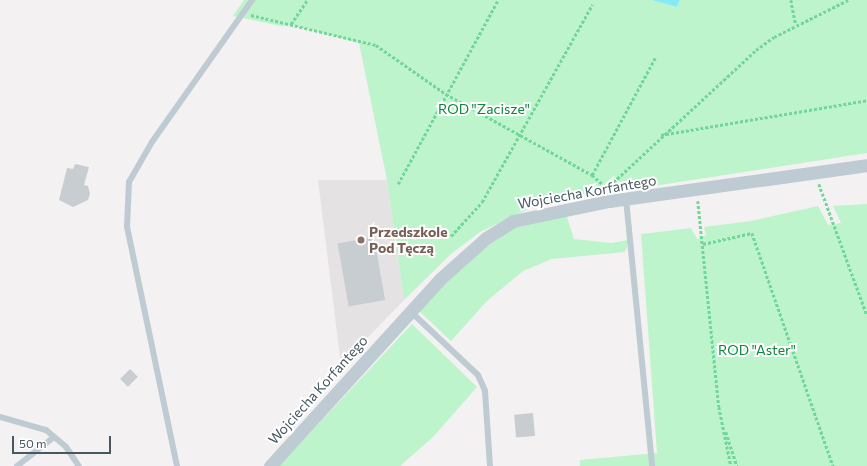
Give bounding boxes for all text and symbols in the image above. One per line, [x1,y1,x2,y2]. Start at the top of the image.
park label: ROD "Zacisze" [438,101,530,117]
street label: Wojciecha Korfantego [516,172,658,212]
place label: Przedszkole Pod Tęczą [369,224,448,256]
marker: Przedszkole Pod Tęczą [356,235,366,245]
street label: Wojciecha Korfantego [265,332,371,448]
park label: ROD "Aster" [718,342,796,358]
scale bar [14,428,113,454]
text: 50 m [19,436,47,450]

